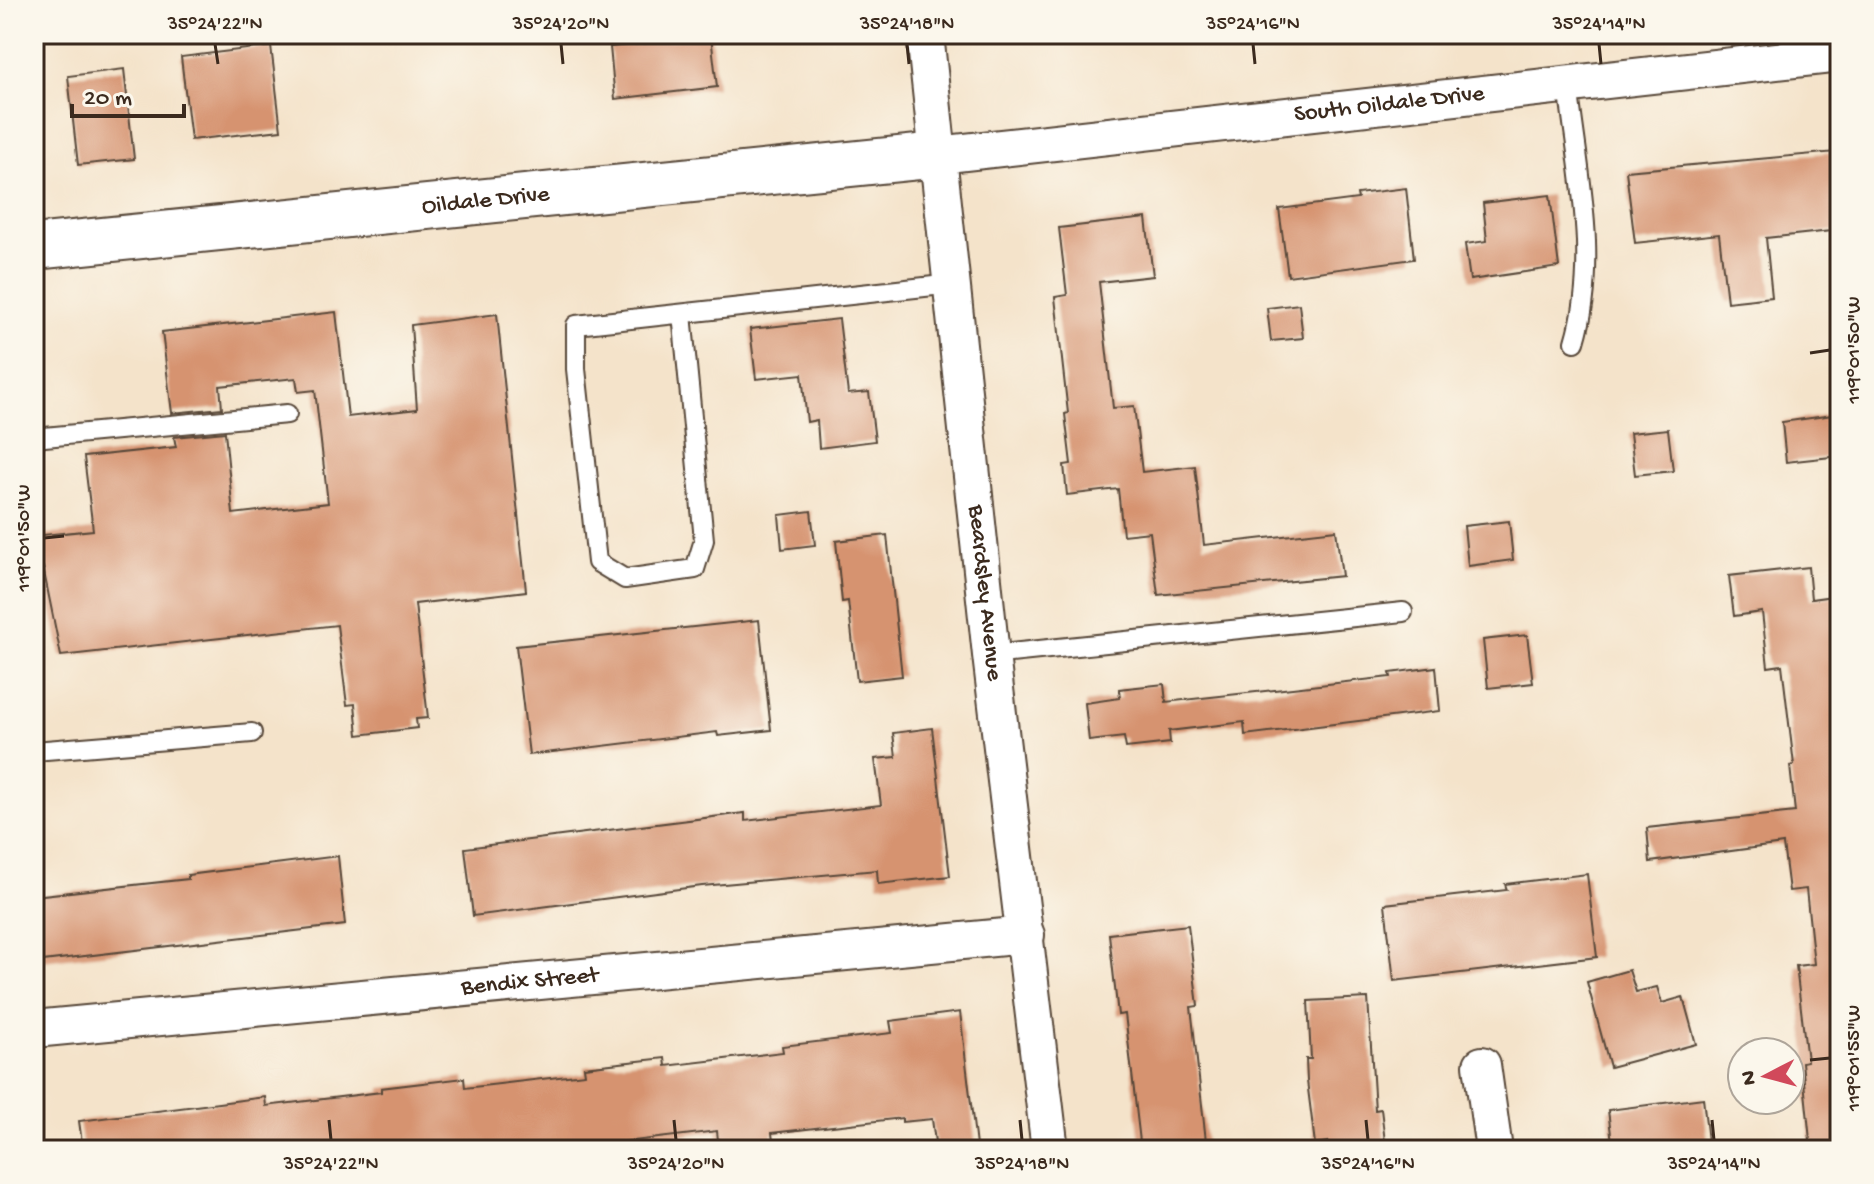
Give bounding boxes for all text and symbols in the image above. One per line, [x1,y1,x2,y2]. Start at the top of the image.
text: 35°24'22"N [166,14,263,37]
text: 35°24'20"N [512,14,609,37]
text: 35°24'18"N [859,14,954,37]
text: 35°24'16"N [1205,14,1300,37]
text: 35°24'14"N [1551,14,1646,37]
scale bar [72,68,184,118]
street label: South Oildale Drive [1293,79,1486,130]
text: 20 m [84,85,132,114]
street label: Oildale Drive [420,180,551,222]
text: 119°01'50"W [1844,297,1867,404]
text: 119°01'50"W [14,485,37,592]
street label: Beardsley Avenue [961,502,1009,683]
street label: Bendix Street [459,961,602,1003]
text: 119°01'55"W [1844,1005,1867,1112]
north arrow [1726,1036,1806,1116]
text: N [1736,1069,1764,1086]
text: 35°24'22"N [282,1154,379,1177]
text: 35°24'20"N [627,1154,724,1177]
text: 35°24'18"N [974,1154,1069,1177]
text: 35°24'16"N [1320,1154,1415,1177]
text: 35°24'14"N [1666,1154,1761,1177]

